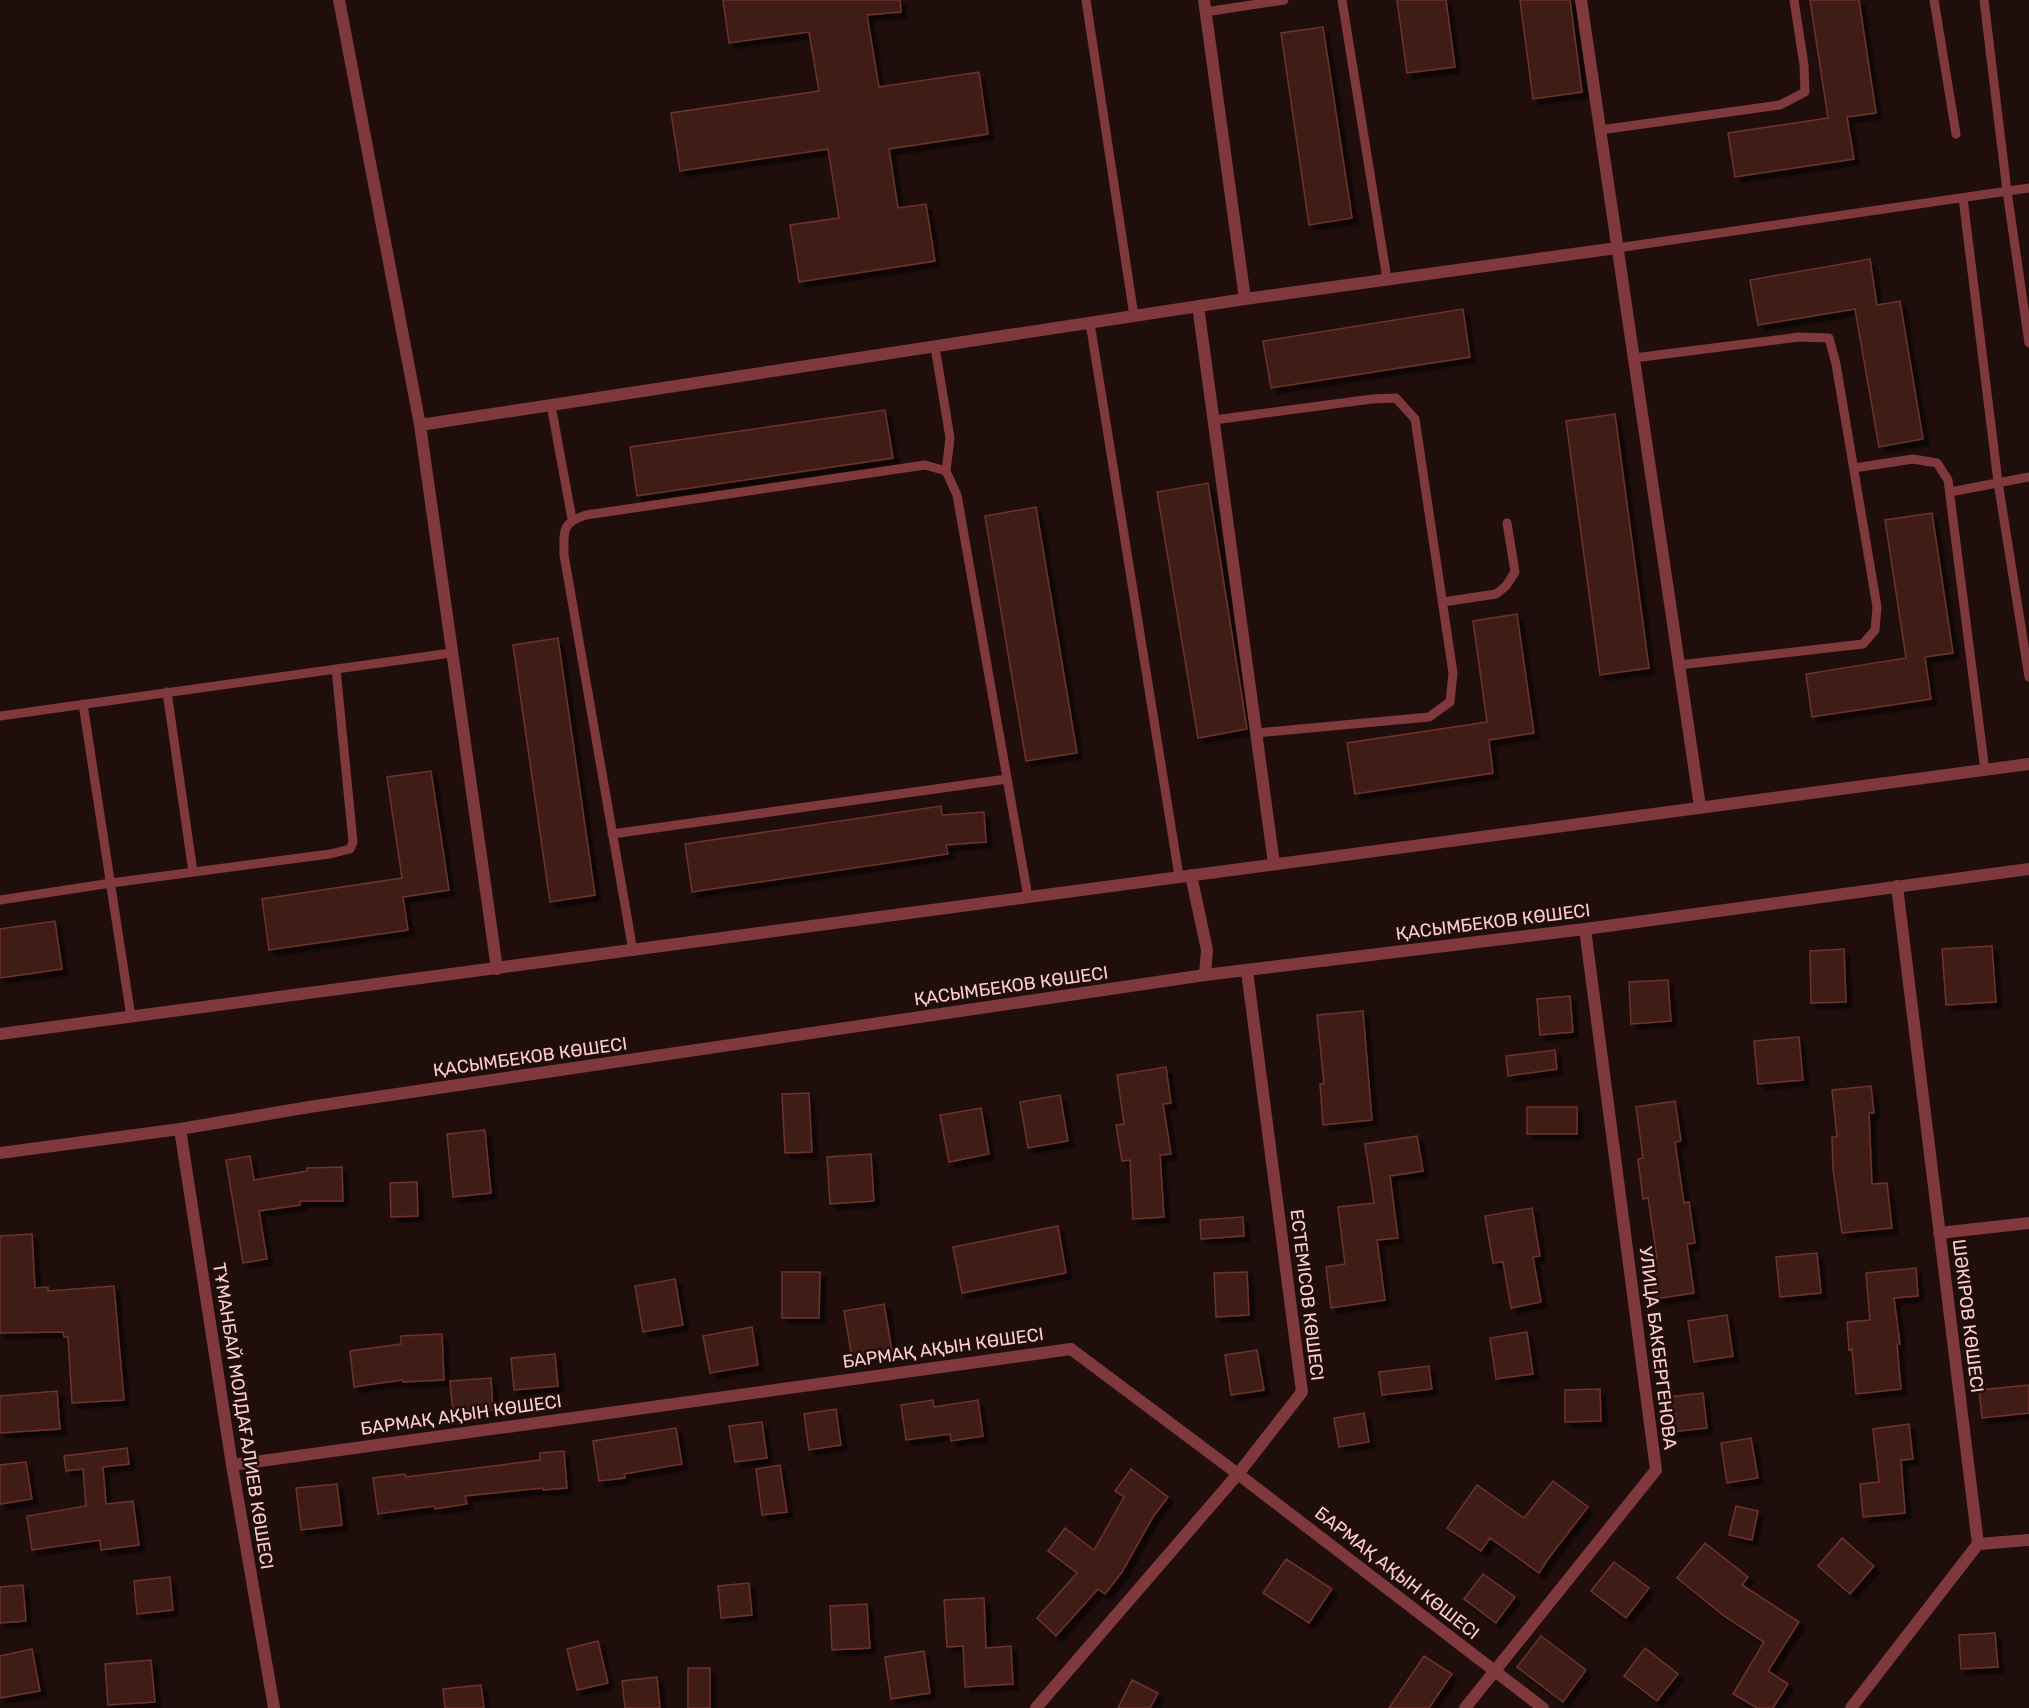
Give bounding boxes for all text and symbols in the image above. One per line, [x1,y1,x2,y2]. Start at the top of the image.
street label: ҚАСЫМБЕКОВ КӨШЕСІ [1394,899,1592,945]
street label: ҚАСЫМБЕКОВ КӨШЕСІ [913,961,1109,1011]
street label: ҚАСЫМБЕКОВ КӨШЕСІ [432,1032,628,1082]
street label: ЕСТЕМІСОВ КӨШЕСІ [1286,1208,1328,1382]
street label: ШӘКІРОВ КӨШЕСІ [1948,1238,1988,1394]
street label: УЛИЦА БАКБЕРГЕНОВА [1635,1245,1681,1451]
street label: ТҰМАНБАЙ МОЛДАҒАЛИЕВ КӨШЕСІ [208,1261,278,1571]
street label: БАРМАҚ АҚЫН КӨШЕСІ [841,1323,1045,1373]
street label: БАРМАҚ АҚЫН КӨШЕСІ [359,1390,563,1440]
street label: БАРМАҚ АҚЫН КӨШЕСІ [1310,1502,1484,1644]

